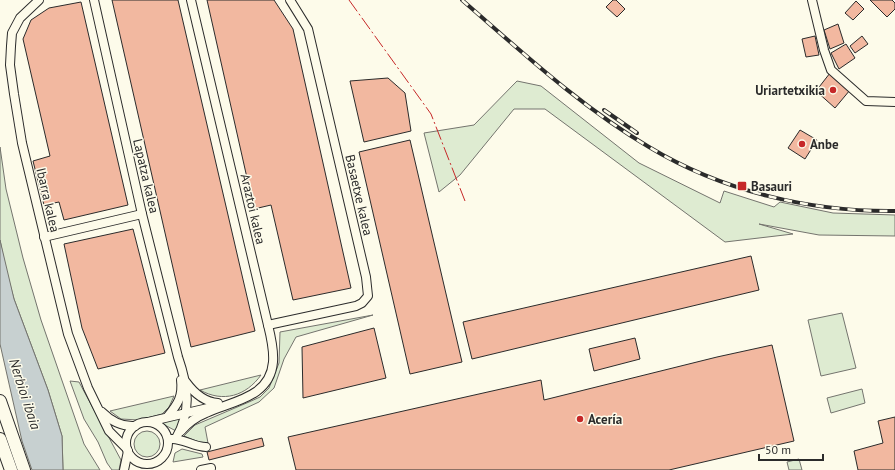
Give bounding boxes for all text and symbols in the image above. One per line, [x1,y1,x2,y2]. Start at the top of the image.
place label: Uriartetxikia [755,82,825,99]
marker: Uriartetxikia [828,85,838,95]
place label: Anbe [810,136,839,153]
street label: Lapatza kalea [129,137,163,215]
marker: Anbe [797,139,807,149]
street label: Basaetxe kalea [341,153,377,237]
street label: Ibarra kalea [32,166,64,234]
street label: Araztoi kalea [237,172,269,246]
place label: Basauri [751,178,792,195]
marker: Basauri [736,180,748,192]
water label: Nerbioi ibaia [5,356,45,432]
place label: Acería [588,411,622,428]
marker: Acería [575,414,585,424]
scale bar [759,436,823,462]
text: 50 m [765,442,791,457]

